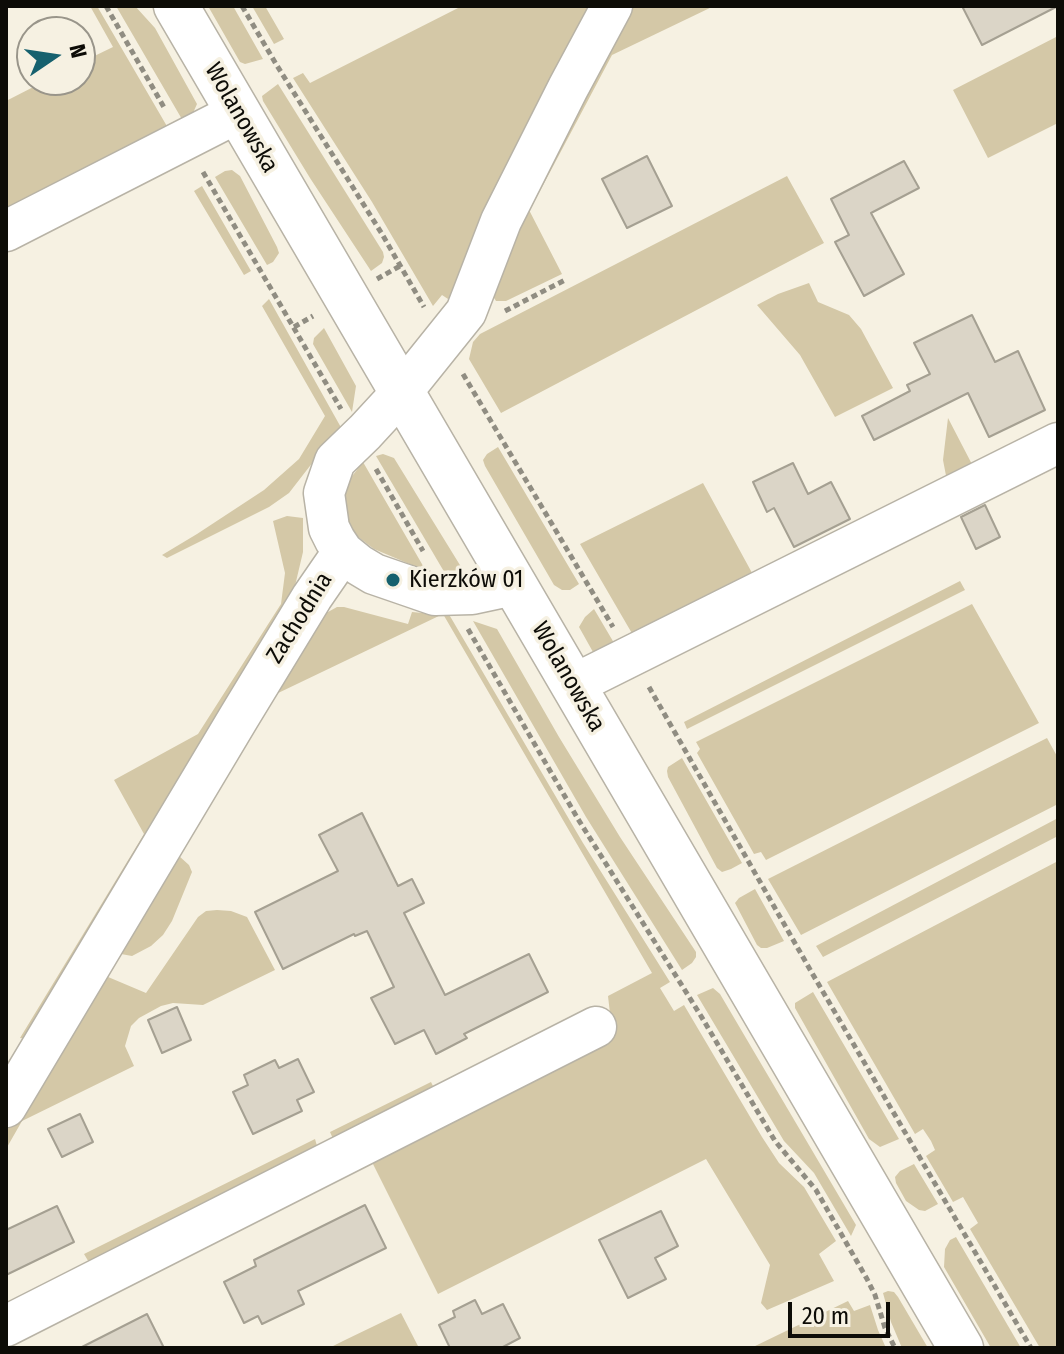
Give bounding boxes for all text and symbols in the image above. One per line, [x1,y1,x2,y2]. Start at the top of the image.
north arrow [16,16,96,96]
text: N [63,41,93,60]
street label: Wolanowska [198,58,284,178]
place label: Kierzków 01 [409,566,523,594]
street label: Zachodnia [261,567,339,669]
marker: Kierzków 01 [384,571,402,589]
street label: Wolanowska [525,617,611,737]
scale bar [792,1286,894,1336]
text: 20 m [802,1302,849,1330]

